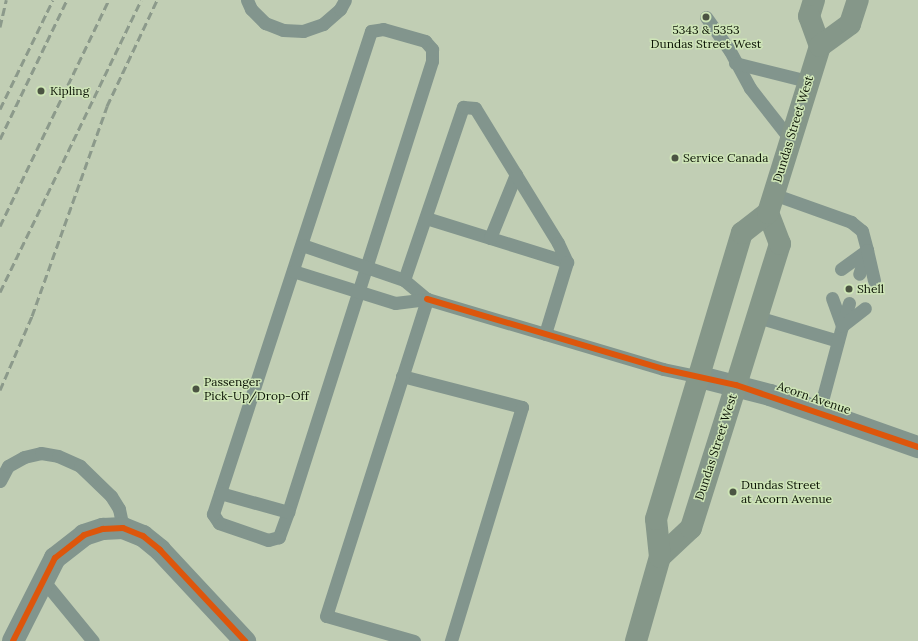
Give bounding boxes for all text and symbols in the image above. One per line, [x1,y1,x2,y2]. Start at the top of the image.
marker: 5343 & 5353 Dundas Street West [701,12,711,22]
place label: 5343 & 5353 Dundas Street West [651,23,761,51]
street label: Dundas Street West [770,74,816,184]
place label: Kipling [50,84,89,98]
marker: Kipling [35,85,47,97]
place label: Service Canada [683,151,768,165]
marker: Service Canada [670,153,680,163]
place label: Shell [857,282,884,296]
marker: Shell [844,284,854,294]
place label: Passenger Pick-Up/Drop-Off [204,375,309,403]
street label: Acorn Avenue [775,379,853,417]
marker: Passenger Pick-Up/Drop-Off [191,384,201,394]
street label: Dundas Street West [692,392,740,502]
place label: Dundas Street at Acorn Avenue [741,478,832,506]
marker: Dundas Street at Acorn Avenue [728,487,738,497]

